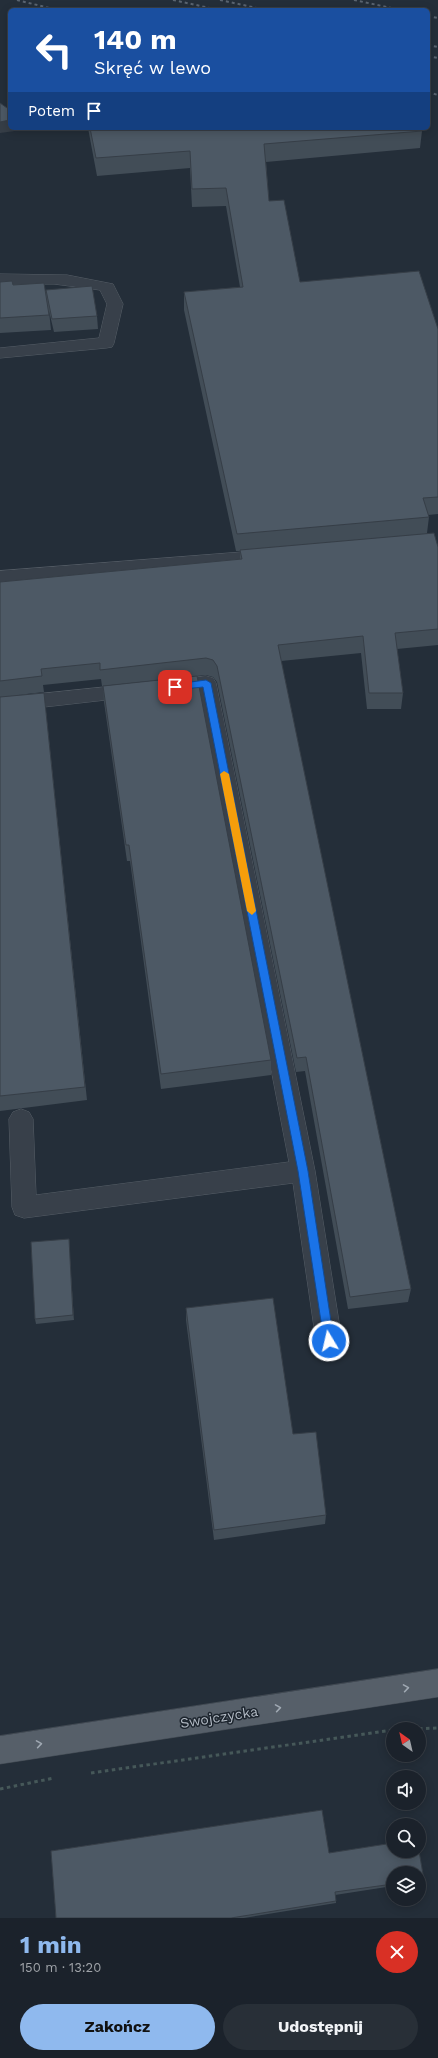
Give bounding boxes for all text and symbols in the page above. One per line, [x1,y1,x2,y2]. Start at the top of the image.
text: 140 m [94,23,177,56]
icon: left [28,24,80,76]
text: Skręć w lewo [94,57,211,78]
icon: arrive [83,100,105,122]
text: Potem [28,102,75,120]
pin [158,670,192,704]
icon: arrive [164,676,186,698]
position arrow [308,1320,350,1362]
one-way arrow [403,1684,409,1693]
street label: Swojczycka [179,1703,259,1731]
one-way arrow [275,1704,281,1712]
north arrow [386,1722,426,1762]
map controls [386,1722,426,1906]
one-way arrow [36,1740,42,1749]
button: sound [386,1770,426,1810]
button: search [386,1818,426,1858]
button: layers [386,1866,426,1906]
text: 1 min [20,1931,82,1959]
button: close [376,1931,418,1973]
text: 150 m · 13:20 [20,1960,101,1975]
button: Zakończ [20,2004,215,2050]
button: Udostępnij [223,2004,418,2050]

